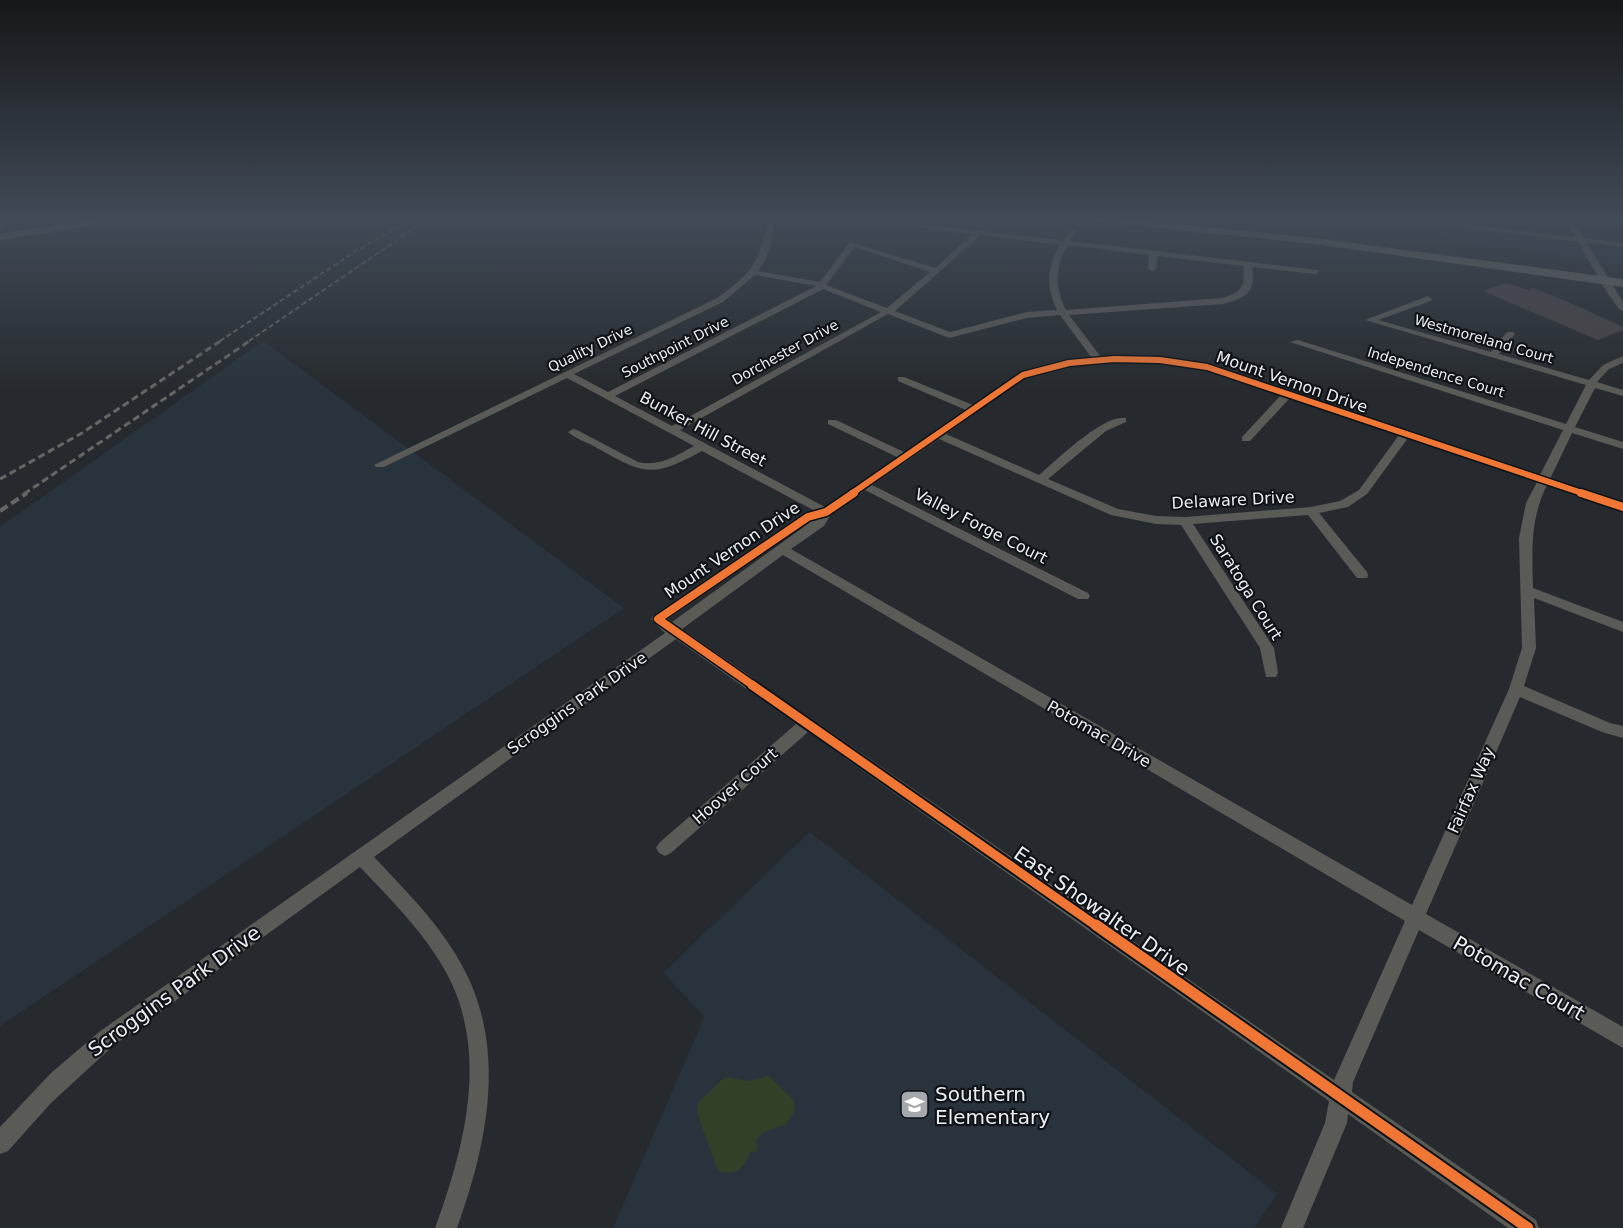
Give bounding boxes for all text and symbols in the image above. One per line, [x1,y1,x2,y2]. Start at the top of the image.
street label: Westmoreland Court [1413,311,1556,367]
street label: Southpoint Drive [619,313,731,381]
street label: Dorchester Drive [729,316,841,388]
street label: Quality Drive [545,321,635,375]
street label: Independence Court [1366,344,1507,401]
street label: Mount Vernon Drive [1214,347,1370,417]
street label: Bunker Hill Street [636,388,770,470]
street label: Valley Forge Court [911,484,1051,568]
street label: Delaware Drive [1171,487,1295,513]
street label: Mount Vernon Drive [661,498,803,602]
street label: Saratoga Court [1206,530,1286,644]
street label: Scroggins Park Drive [504,648,650,758]
street label: Potomac Drive [1044,697,1154,771]
street label: Hoover Court [689,744,781,828]
street label: Fairfax Way [1443,744,1499,836]
street label: East Showalter Drive [1009,841,1195,981]
street label: Scroggins Park Drive [83,920,265,1062]
street label: Potomac Court [1449,931,1589,1025]
place label: Southern Elementary [935,1082,1050,1129]
school or university icon: Southern Elementary [898,1089,930,1121]

